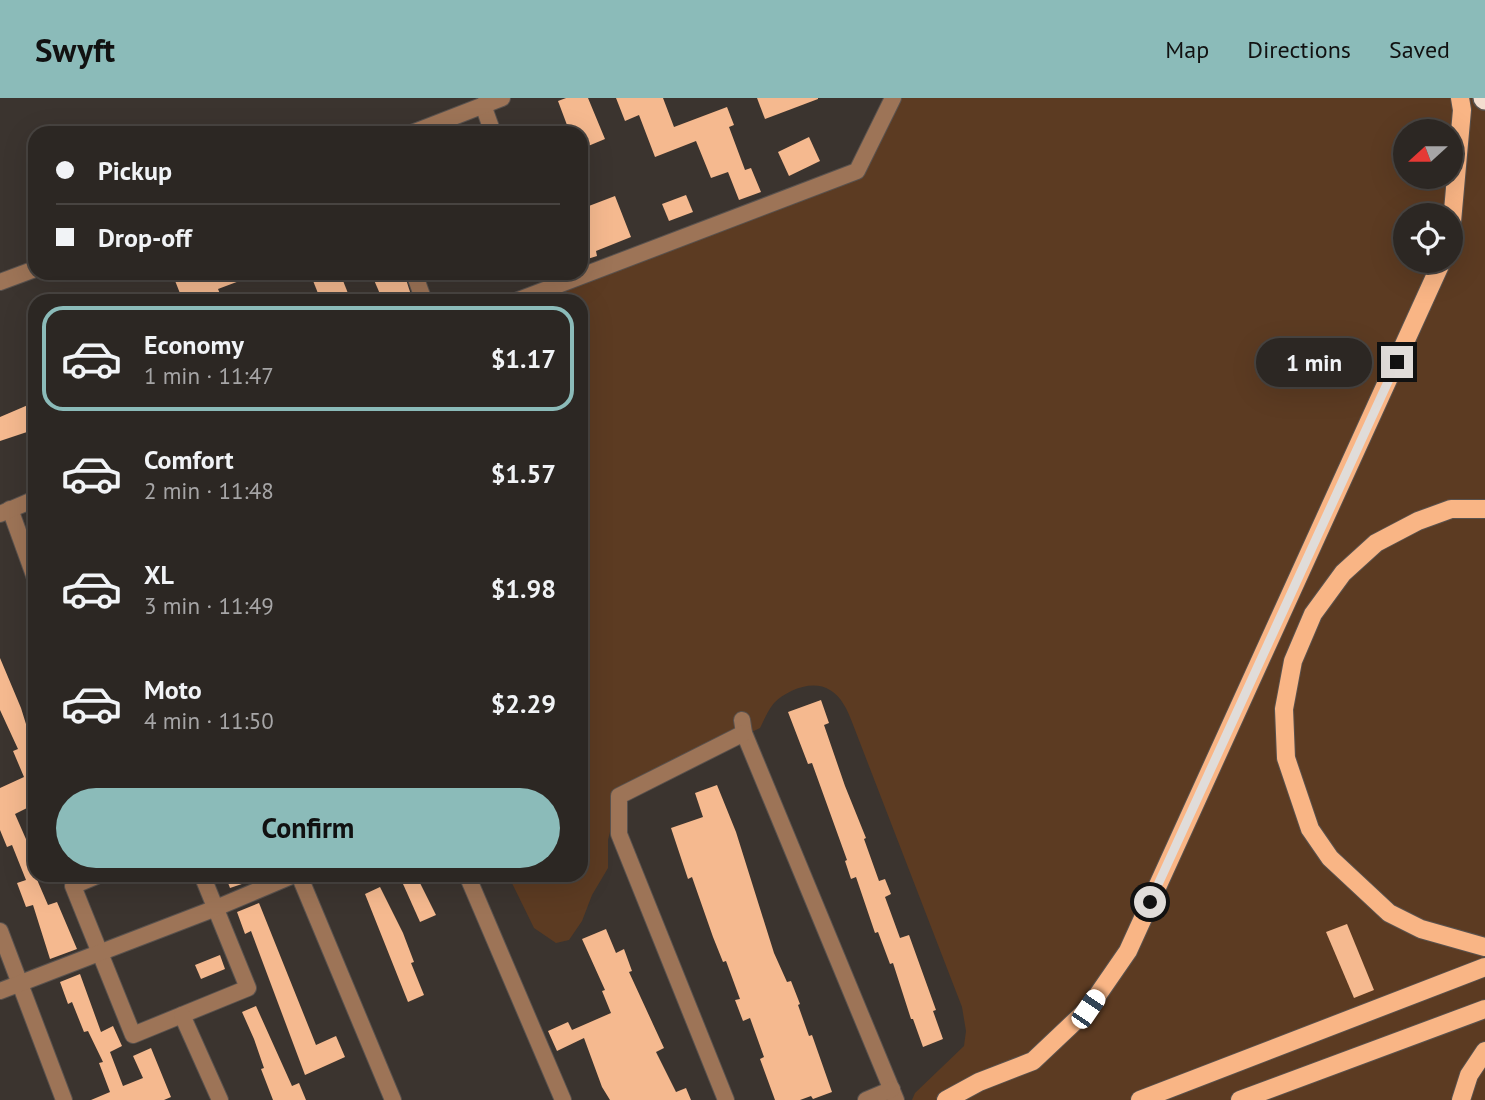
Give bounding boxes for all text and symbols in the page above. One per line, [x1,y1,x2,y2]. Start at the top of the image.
text: Swyft [35,28,115,71]
text: Map [1165,34,1209,65]
text: Directions [1247,34,1351,65]
text: Saved [1389,34,1450,65]
north arrow [1393,119,1463,189]
map controls [1393,119,1463,273]
text: Pickup [98,154,172,187]
button: locate [1393,203,1463,273]
text: Drop-off [98,221,192,254]
icon: car [60,327,123,390]
text: Economy [144,328,244,361]
callout: 1 min [1257,338,1372,386]
text: $1.17 [491,342,556,375]
route end [1381,346,1413,378]
text: 1 min [1286,348,1342,377]
text: 1 min · 11:47 [144,361,274,390]
icon: car [60,442,123,505]
text: Comfort [144,443,234,476]
text: $1.57 [491,457,556,490]
text: 2 min · 11:48 [144,476,274,505]
icon: car [60,557,123,620]
text: XL [144,558,174,591]
text: $1.98 [491,572,556,605]
text: 3 min · 11:49 [144,591,274,620]
icon: car [60,672,123,735]
text: Moto [144,673,202,706]
text: $2.29 [491,687,556,720]
text: 4 min · 11:50 [144,706,274,735]
button: Confirm [56,788,560,868]
route start [1134,886,1166,918]
car [1068,986,1109,1032]

